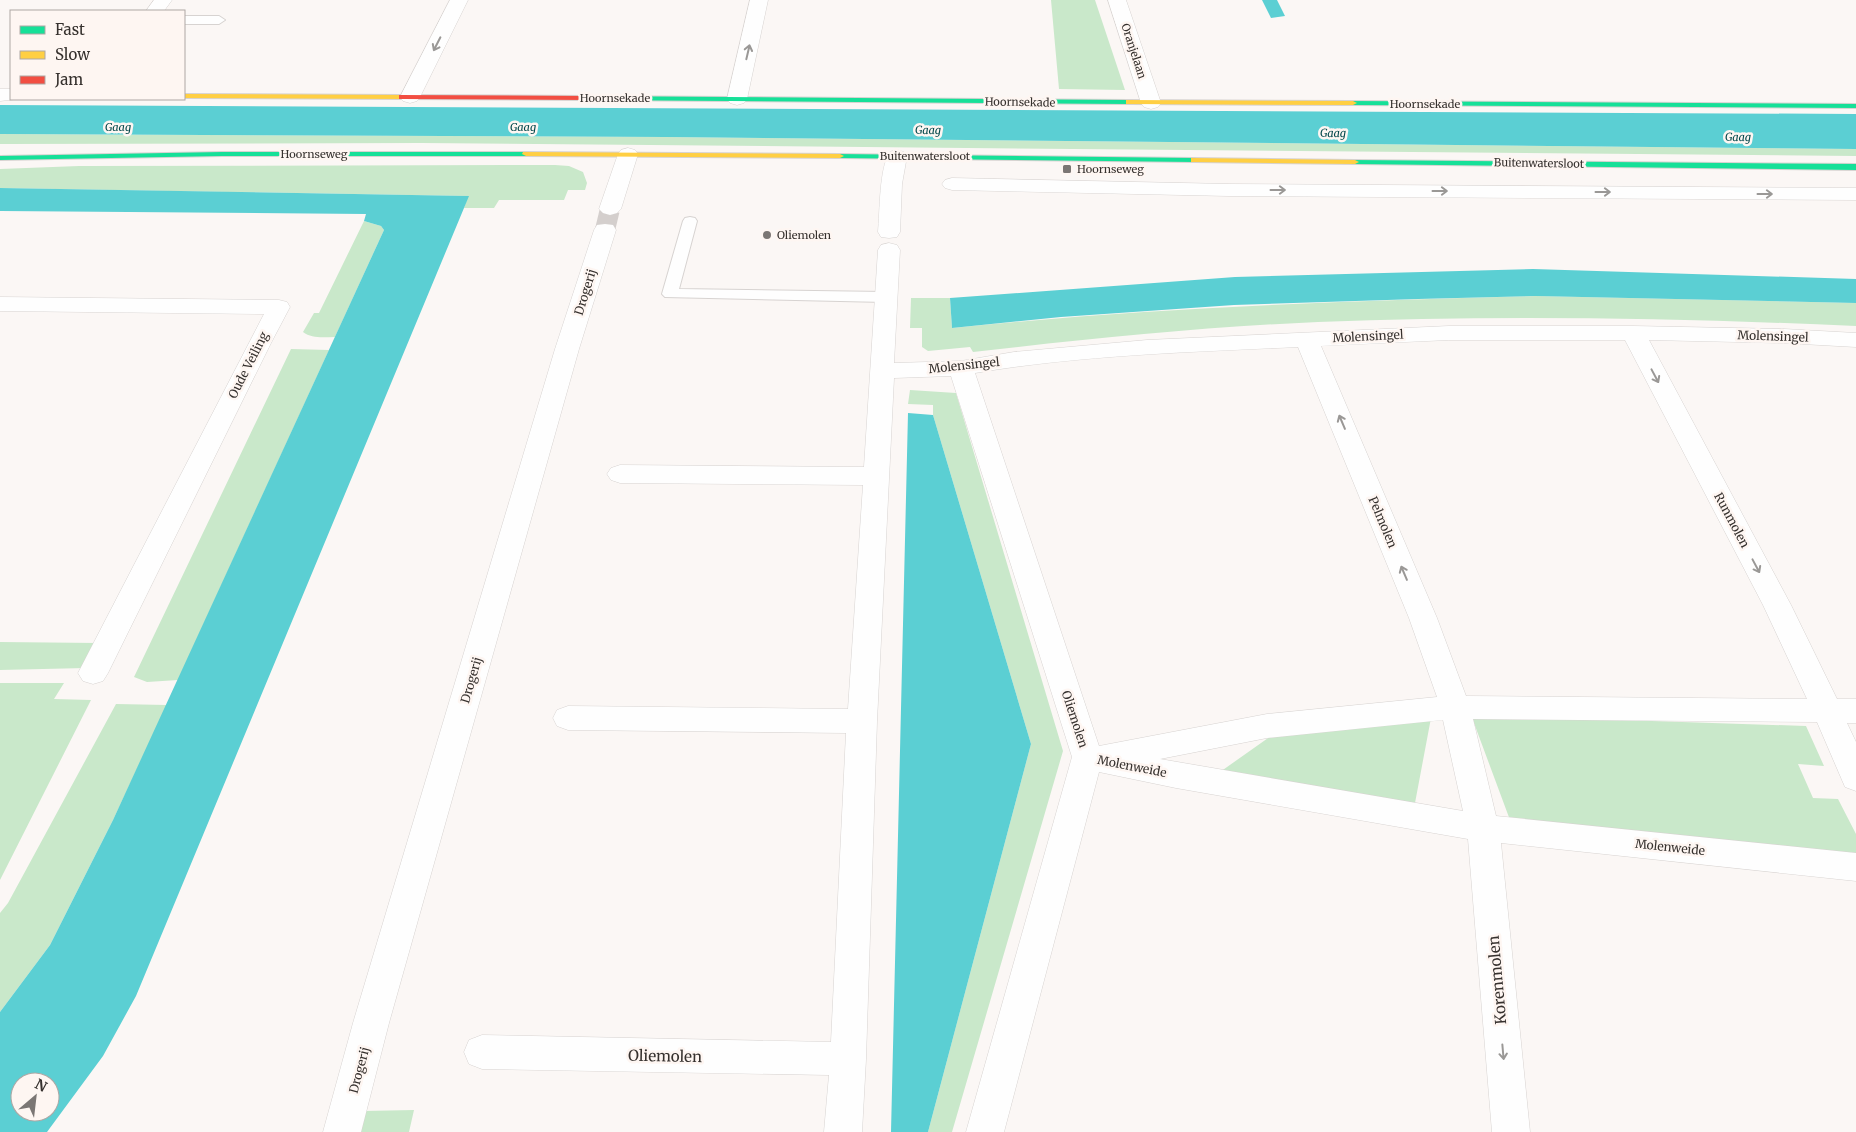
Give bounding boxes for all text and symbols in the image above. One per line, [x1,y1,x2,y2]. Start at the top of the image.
legend [10,10,185,100]
text: Fast [55,20,85,39]
street label: Oranjelaan [1118,22,1150,81]
one-way arrow [432,36,442,51]
one-way arrow [743,44,753,60]
text: Slow [55,45,90,64]
text: Jam [54,70,83,89]
street label: Hoornsekade [580,91,651,105]
street label: Hoornsekade [985,94,1056,110]
street label: Hoornsekade [1390,97,1461,111]
water label: Gaag [105,120,131,134]
water label: Gaag [510,120,536,134]
water label: Gaag [915,123,941,137]
water label: Gaag [1320,126,1346,140]
water label: Gaag [1725,130,1751,144]
street label: Hoornseweg [281,147,348,161]
street label: Buitenwatersloot [880,149,971,163]
street label: Buitenwatersloot [1494,155,1585,171]
place label: Hoornseweg [1077,162,1144,176]
marker: Hoornseweg [1061,163,1073,175]
one-way arrow [1269,185,1285,195]
one-way arrow [1432,186,1448,196]
one-way arrow [1594,188,1610,197]
one-way arrow [1757,189,1773,198]
place label: Oliemolen [777,228,832,242]
marker: Oliemolen [761,229,773,241]
street label: Drogerij [571,267,599,317]
street label: Molensingel [1332,327,1404,345]
street label: Molensingel [1737,327,1809,345]
street label: Oude Veiling [225,329,272,401]
street label: Molensingel [928,354,1000,376]
one-way arrow [1651,368,1661,382]
one-way arrow [1336,415,1346,430]
street label: Runmolen [1711,490,1753,550]
street label: Pelmolen [1366,494,1401,550]
one-way arrow [1751,558,1761,573]
one-way arrow [1398,565,1407,580]
street label: Drogerij [457,655,485,705]
street label: Oliemolen [1059,689,1091,749]
street label: Molenweide [1096,752,1168,780]
street label: Molenweide [1634,836,1706,858]
street label: Korenmolen [1484,935,1510,1025]
one-way arrow [1499,1044,1508,1060]
street label: Drogerij [346,1045,372,1095]
street label: Oliemolen [628,1046,702,1066]
north arrow [10,1072,60,1122]
text: N [32,1075,50,1096]

